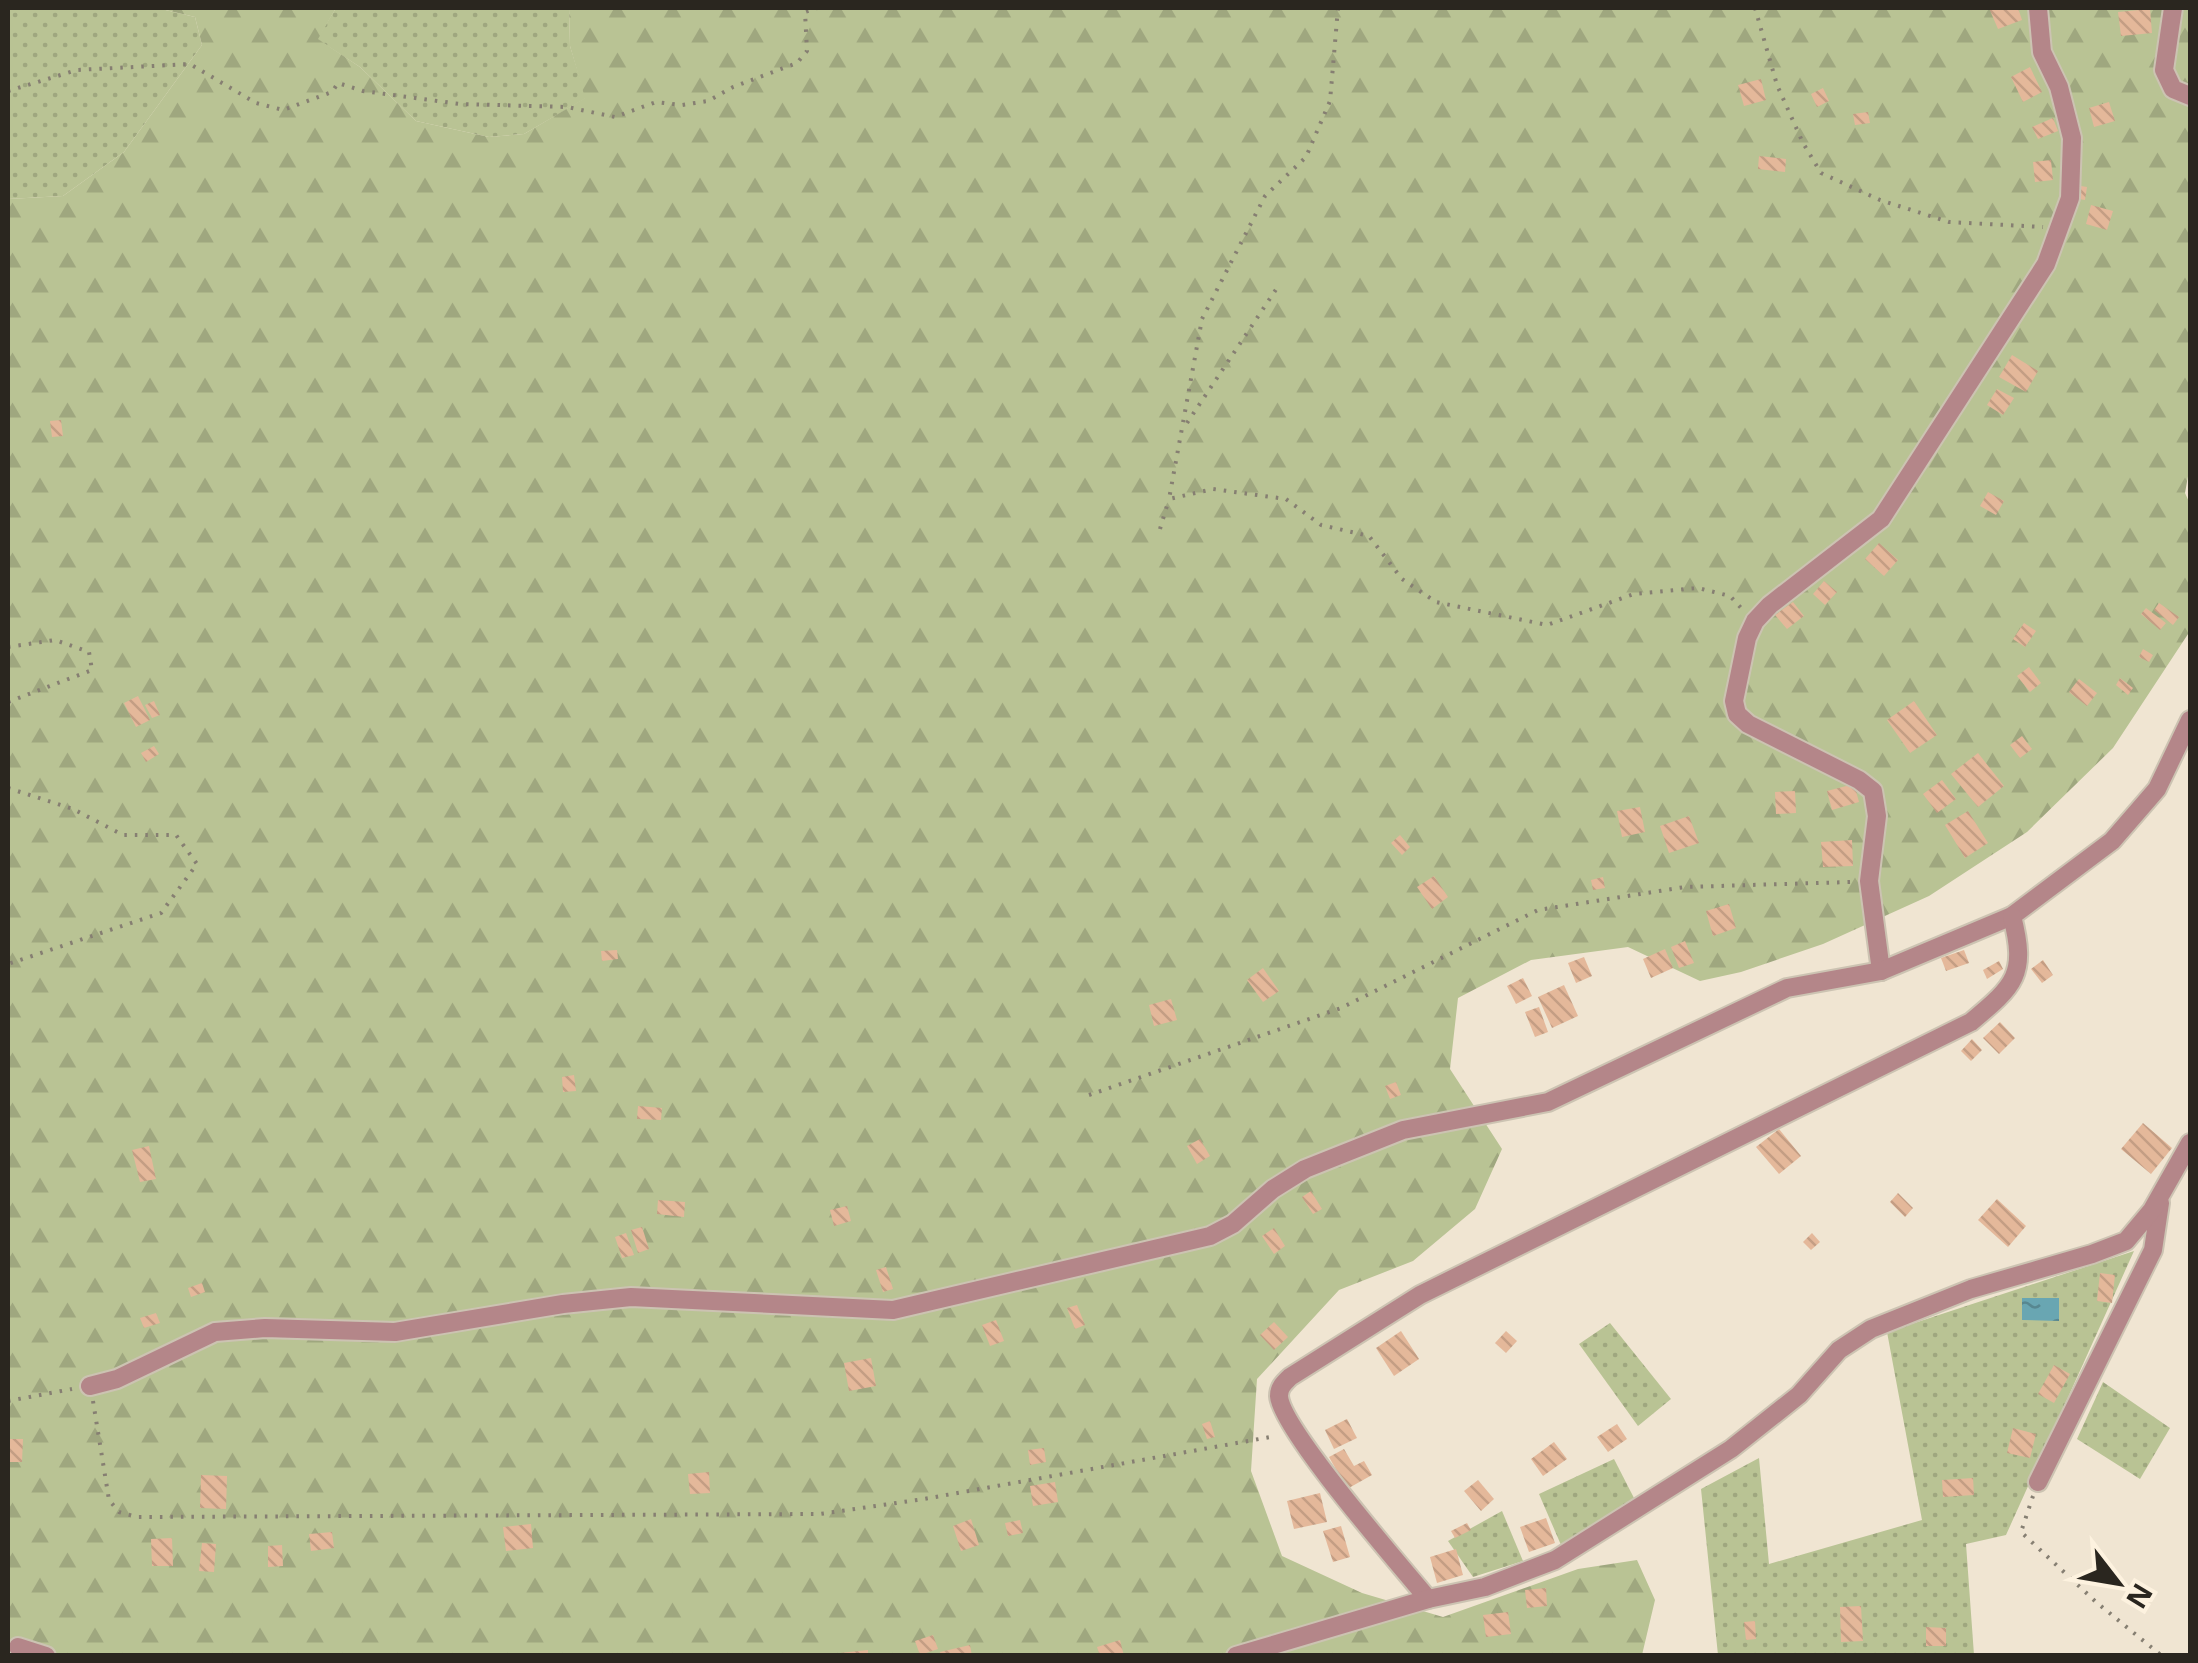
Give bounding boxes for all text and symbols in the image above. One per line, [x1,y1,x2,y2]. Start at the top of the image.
north arrow [2068,1533,2168,1633]
text: N [2118,1577,2162,1616]

